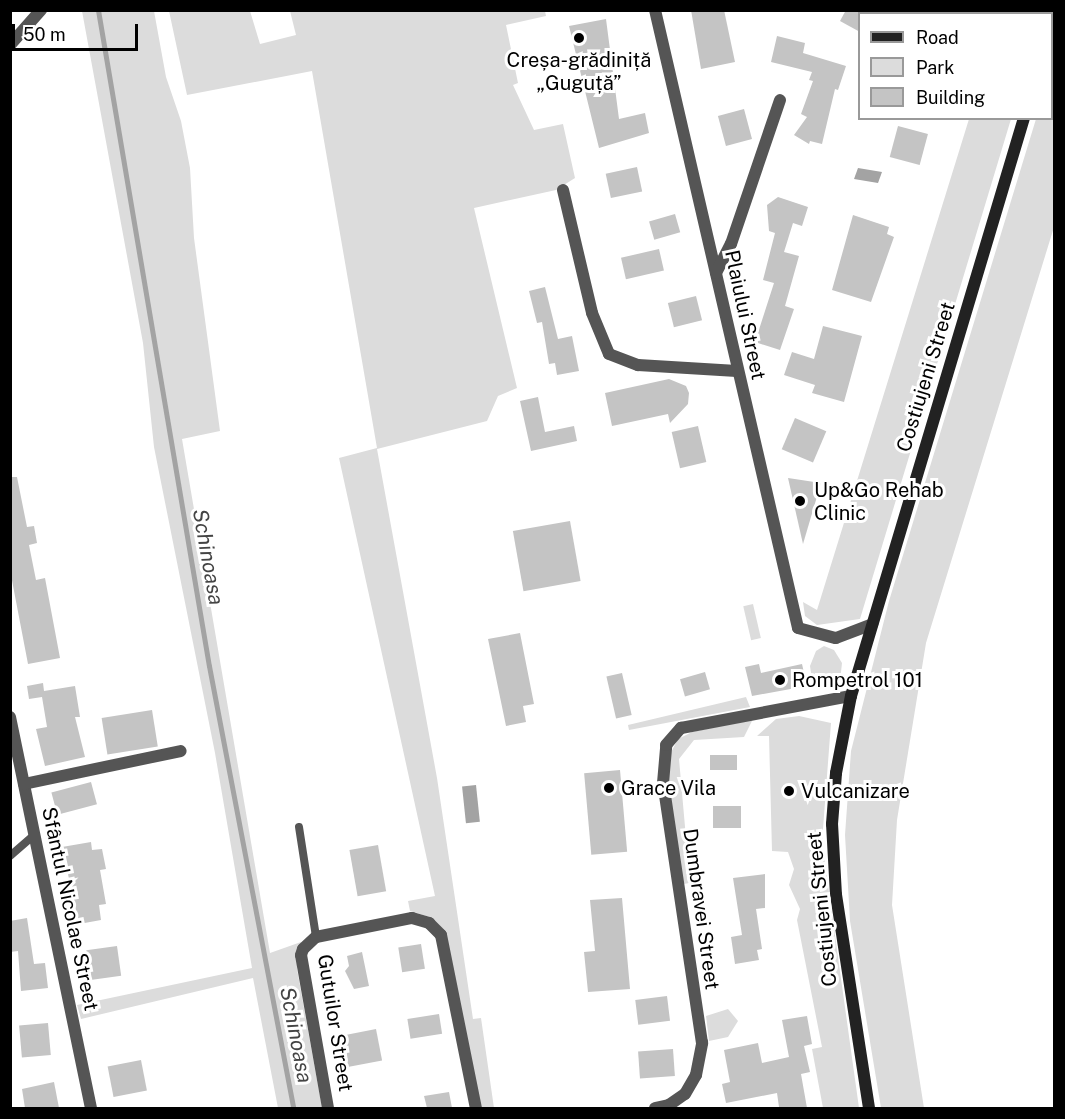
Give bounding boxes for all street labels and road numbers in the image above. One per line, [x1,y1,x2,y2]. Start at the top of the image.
street label: Plaiului Street [720,248,770,382]
street label: Costiujeni Street [892,299,960,455]
street label: Sfântul Nicolae Street [37,805,103,1013]
street label: Dumbravei Street [678,827,724,991]
street label: Costiujeni Street [802,830,842,988]
street label: Gutuilor Street [312,953,358,1093]

